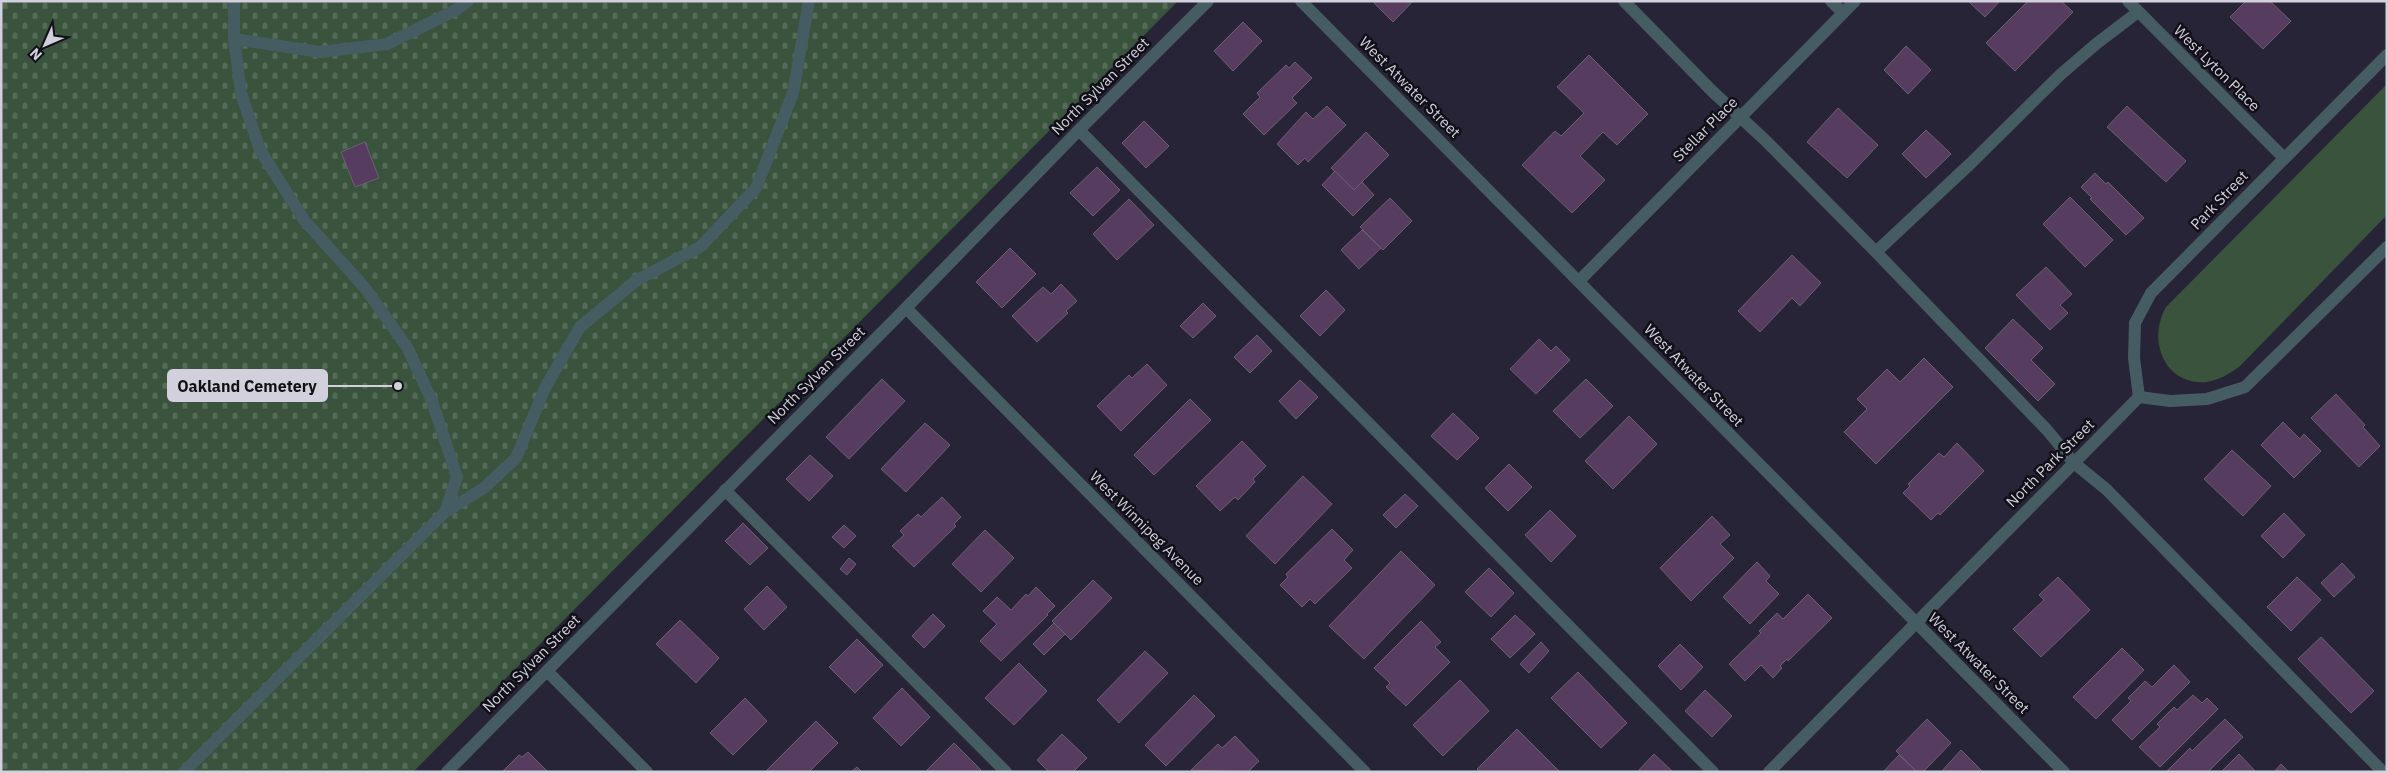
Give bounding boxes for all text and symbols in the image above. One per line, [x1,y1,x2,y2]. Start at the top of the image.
north arrow [20,20,70,70]
street label: West Lyton Place [2170,21,2264,115]
street label: West Atwater Street [1355,32,1465,142]
street label: North Sylvan Street [1047,33,1153,139]
text: N [26,44,46,64]
street label: Stellar Place [1669,93,1741,165]
street label: Park Street [2186,166,2252,234]
street label: West Atwater Street [1640,320,1748,430]
street label: North Sylvan Street [763,322,869,428]
callout: Oakland Cemetery [168,370,327,401]
text: Oakland Cemetery [177,376,317,396]
street label: North Park Street [2002,415,2098,511]
street label: West Winnipeg Avenue [1086,467,1208,589]
street label: West Atwater Street [1924,608,2034,718]
street label: North Sylvan Street [478,610,584,716]

